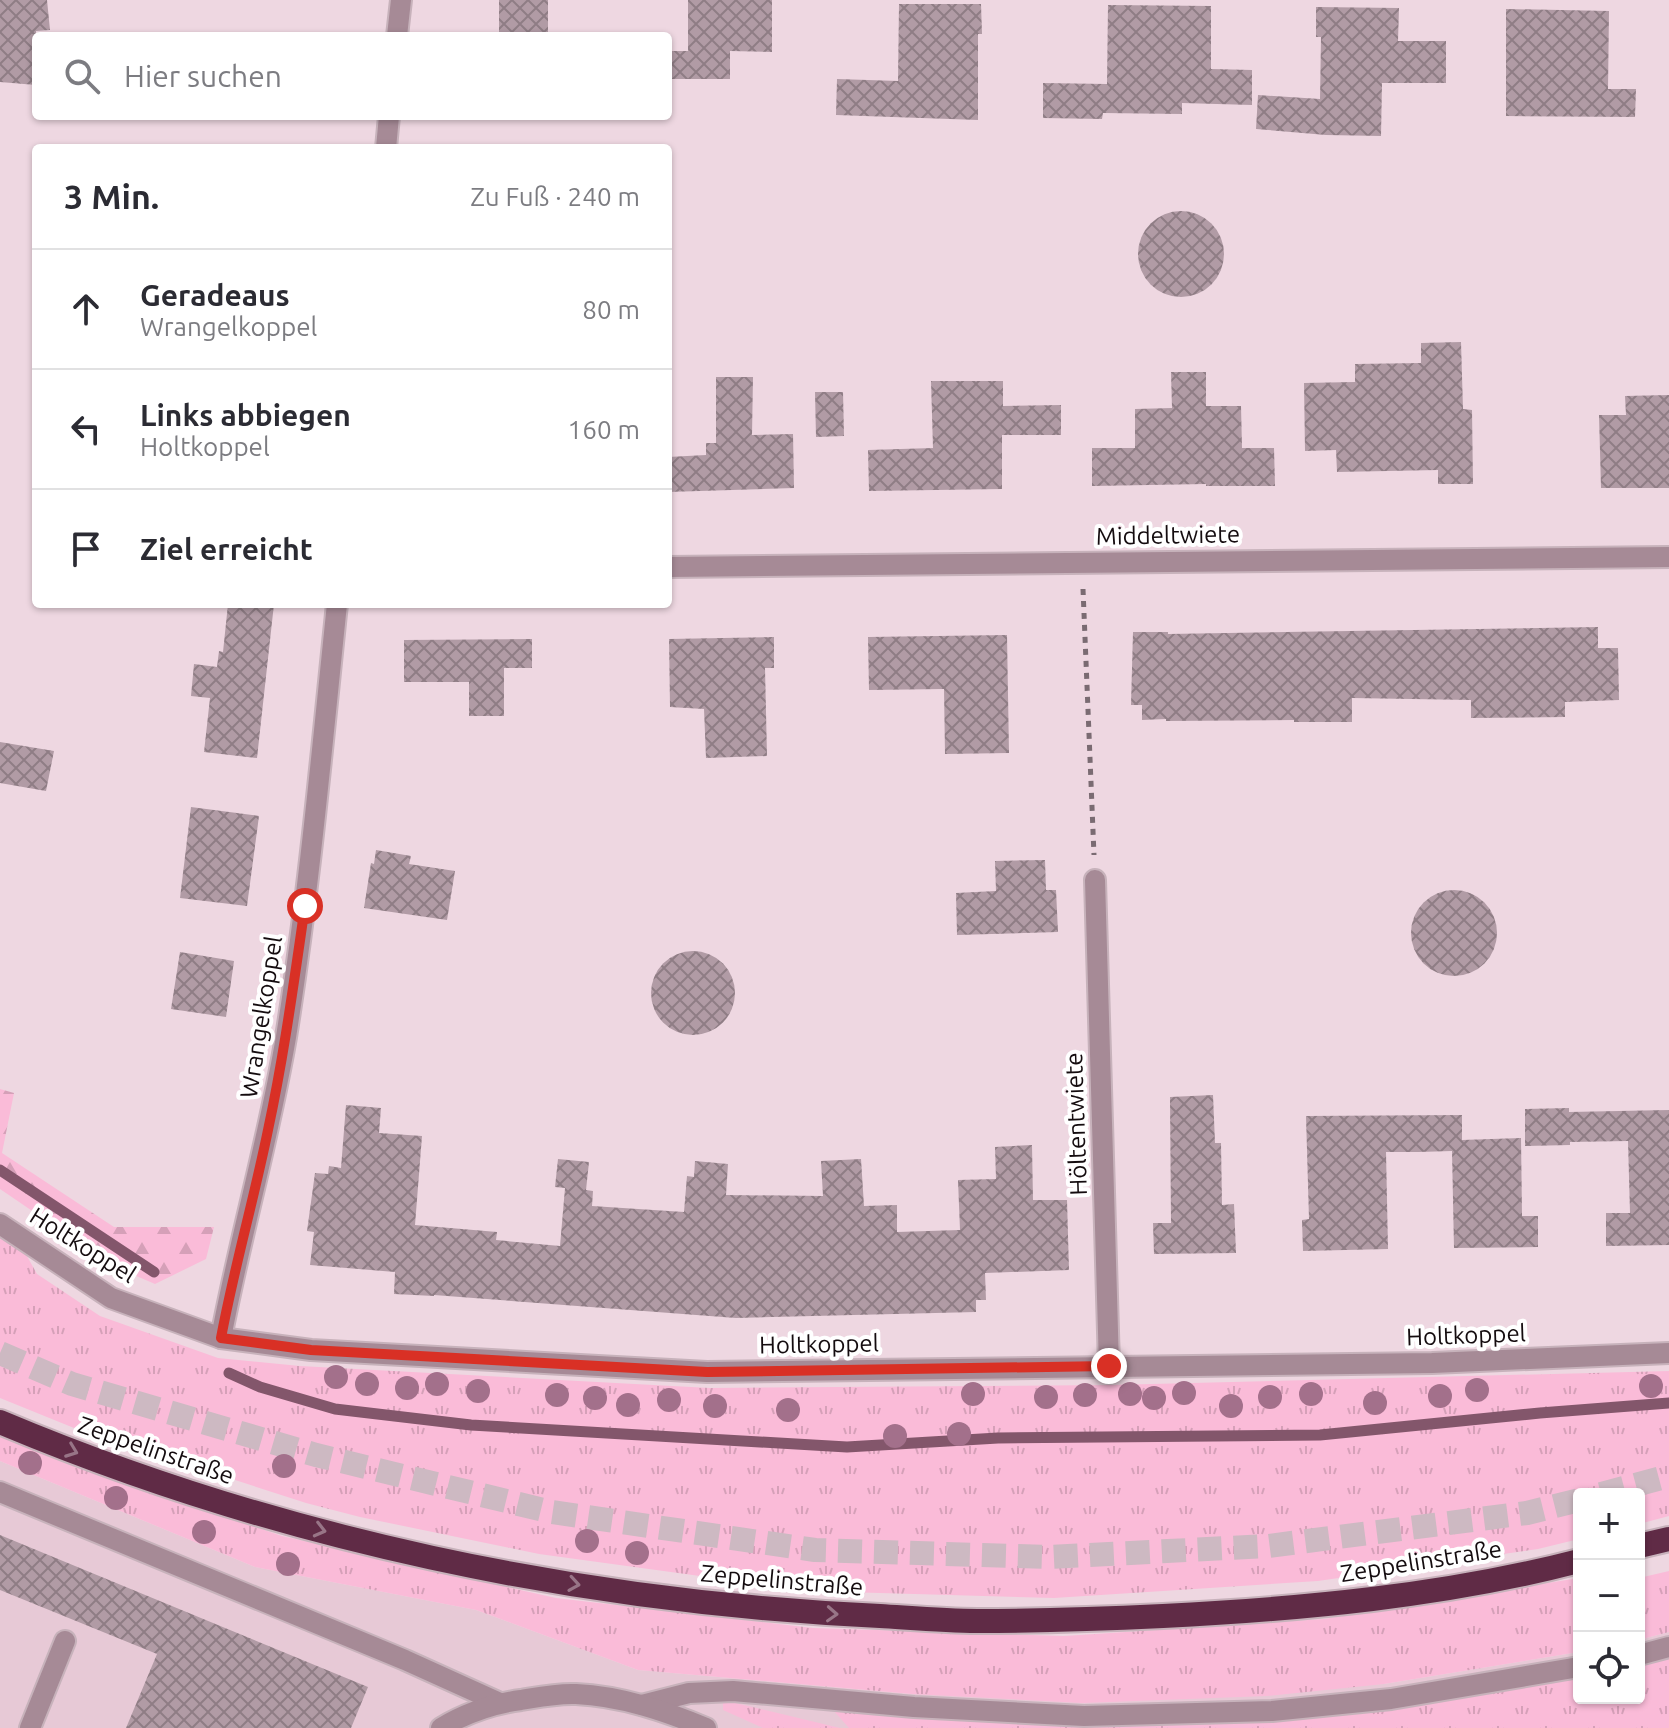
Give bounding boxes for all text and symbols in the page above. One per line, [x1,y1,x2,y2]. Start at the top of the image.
search box [32,32,672,120]
icon: search [60,54,104,98]
text: Hier suchen [124,59,282,93]
text: 3 Min. [64,177,159,215]
text: Zu Fuß · 240 m [470,182,640,211]
text: Geradeaus [140,278,290,312]
icon: ahead [64,287,108,331]
text: 80 m [582,295,640,324]
text: Wrangelkoppel [140,312,317,341]
text: Links abbiegen [140,398,351,432]
icon: left [64,407,108,451]
text: 160 m [568,415,640,444]
text: Holtkoppel [140,432,270,461]
street label: Middeltwiete [1096,520,1240,550]
icon: arrive [64,527,108,571]
text: Ziel erreicht [140,532,313,566]
route start [287,888,323,924]
street label: Wrangelkoppel [235,934,287,1100]
street label: Höltentwiete [1060,1052,1092,1196]
street label: Holtkoppel [25,1202,141,1288]
street label: Holtkoppel [1406,1319,1526,1351]
street label: Holtkoppel [759,1329,879,1359]
route end [1091,1348,1127,1384]
street label: Zeppelinstraße [75,1411,237,1489]
one-way arrow [64,1441,78,1458]
map controls [1573,1488,1645,1704]
button: + [1573,1488,1645,1560]
one-way arrow [313,1521,326,1538]
street label: Zeppelinstraße [1338,1535,1504,1587]
street label: Zeppelinstraße [700,1559,864,1601]
button: − [1573,1560,1645,1632]
one-way arrow [567,1575,581,1592]
one-way arrow [826,1605,839,1622]
button: locate [1573,1632,1645,1704]

